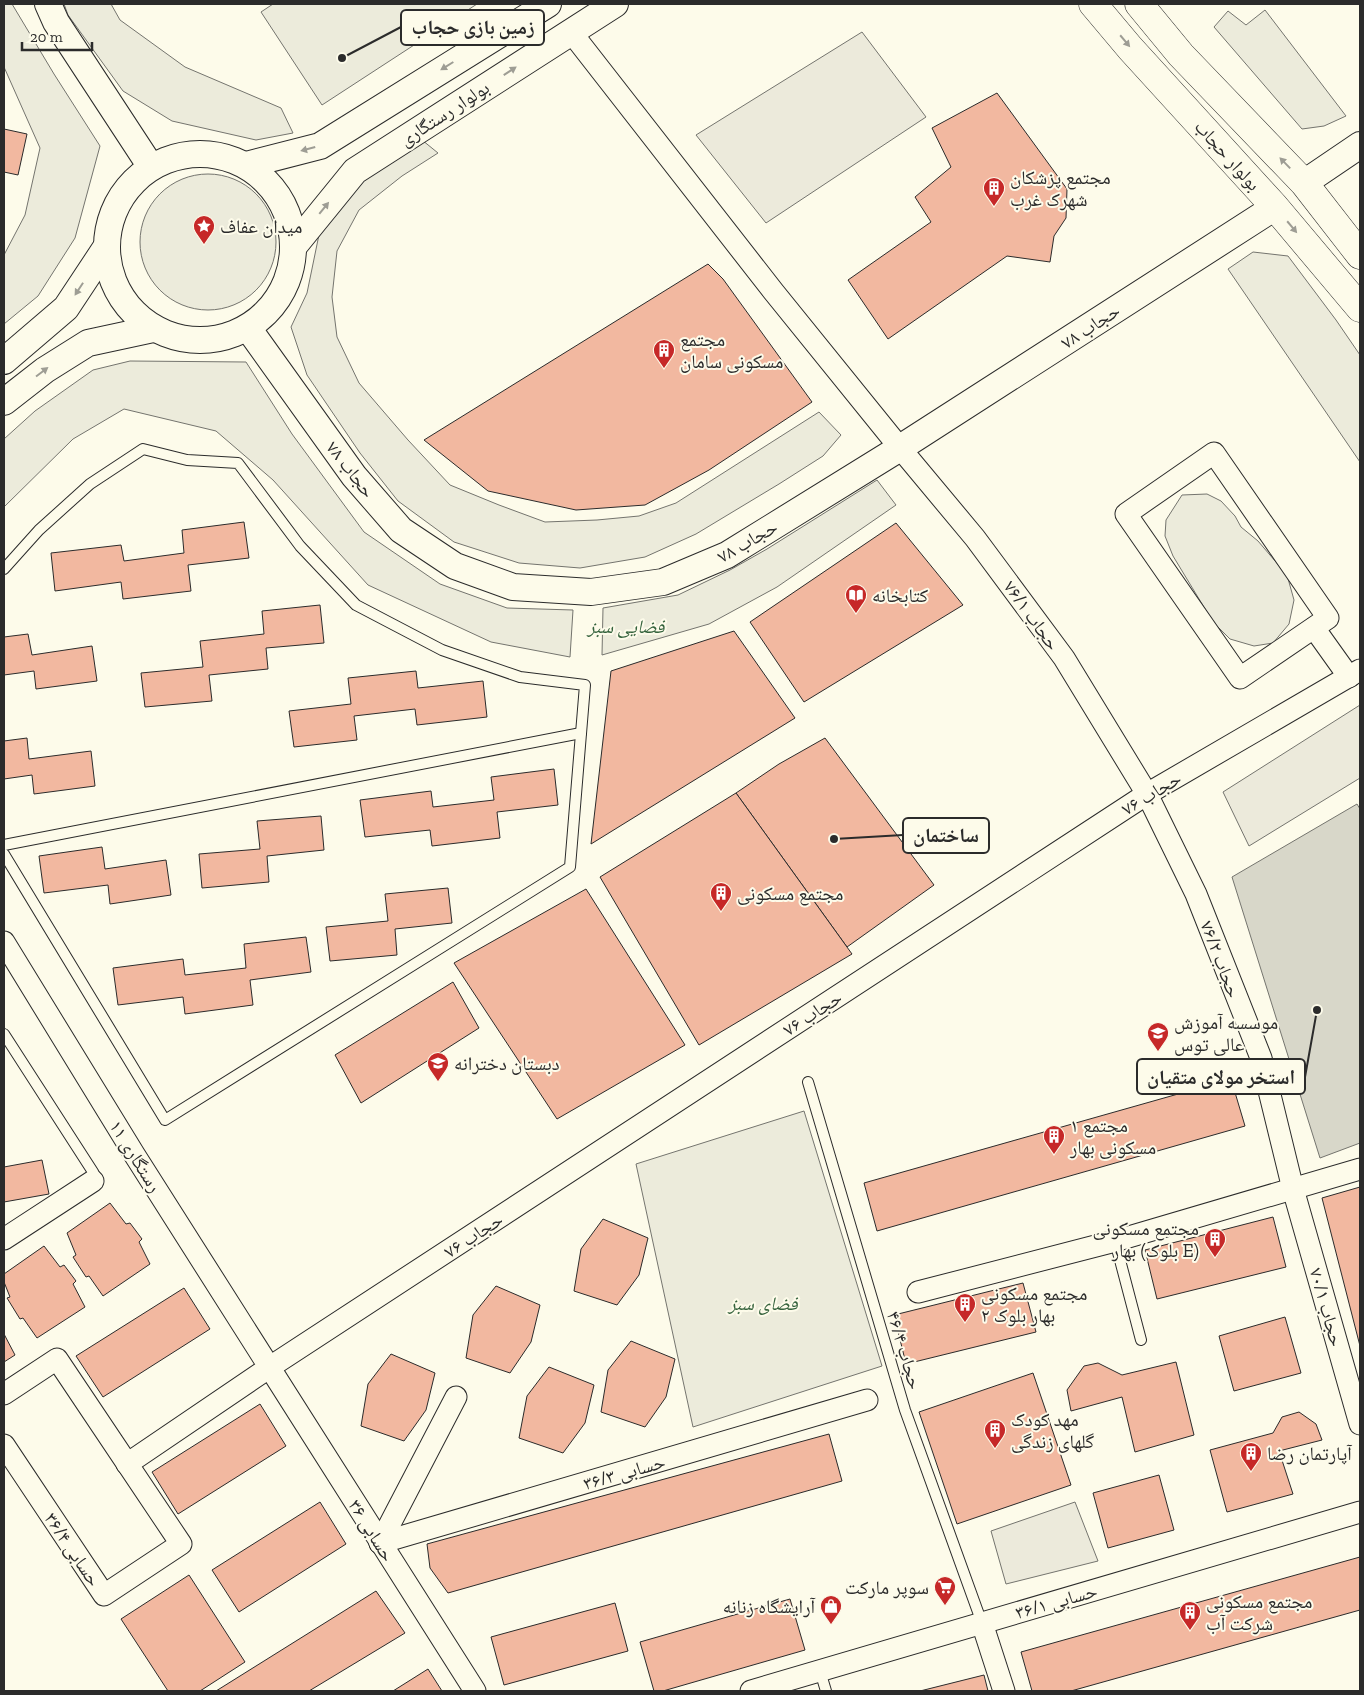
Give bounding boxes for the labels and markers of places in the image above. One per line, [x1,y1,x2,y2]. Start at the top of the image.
callout: زمین بازی حجاب [401,10,544,45]
place label: مجتمع پزشکان شهرک غرب [1010,166,1111,211]
building icon: مجتمع پزشکان شهرک غرب [982,176,1006,207]
place icon: میدان عفاف [192,214,216,245]
place label: میدان عفاف [220,215,302,238]
place label: مجتمع مسکونی سامان [680,328,783,373]
building icon: مجتمع مسکونی سامان [652,338,676,369]
library icon: کتابخانه [844,583,868,614]
place label: کتابخانه [872,584,928,607]
callout: ساختمان [903,818,989,853]
building icon: مجتمع مسکونی [709,881,733,912]
place label: مجتمع مسکونی [737,882,844,906]
place label: موسسه آموزش عالی توس [1174,1011,1278,1056]
school or university icon: موسسه آموزش عالی توس [1146,1021,1170,1052]
school or university icon: دبستان دخترانه [426,1051,450,1082]
place label: دبستان دخترانه [454,1052,560,1075]
callout: استخر مولای متقیان [1137,1059,1305,1094]
place label: ۱ مجتمع مسکونی بهار [1069,1114,1156,1159]
building icon: ۱ مجتمع مسکونی بهار [1042,1124,1066,1155]
place label: مجتمع مسکونی بهار (بلوک E) [1092,1217,1199,1262]
building icon: مجتمع مسکونی بهار (بلوک E) [1203,1227,1227,1258]
place label: مجتمع مسکونی بهار بلوک ۲ [981,1282,1088,1327]
building icon: مجتمع مسکونی بهار بلوک ۲ [953,1292,977,1323]
place label: مهد کودک گلهای زندگی [1011,1408,1094,1453]
building icon: مهد کودک گلهای زندگی [983,1418,1007,1449]
building icon: آپارتمان رضا [1239,1441,1263,1472]
place label: آپارتمان رضا [1267,1442,1353,1465]
supermarket icon: سوپر مارکت [933,1575,957,1606]
place label: سوپر مارکت [845,1576,929,1599]
place label: مجتمع مسکونی شرکت آب [1206,1590,1313,1635]
shop icon: آرایشگاه زنانه [819,1594,843,1625]
place label: آرایشگاه زنانه [723,1595,816,1618]
building icon: مجتمع مسکونی شرکت آب [1178,1600,1202,1631]

